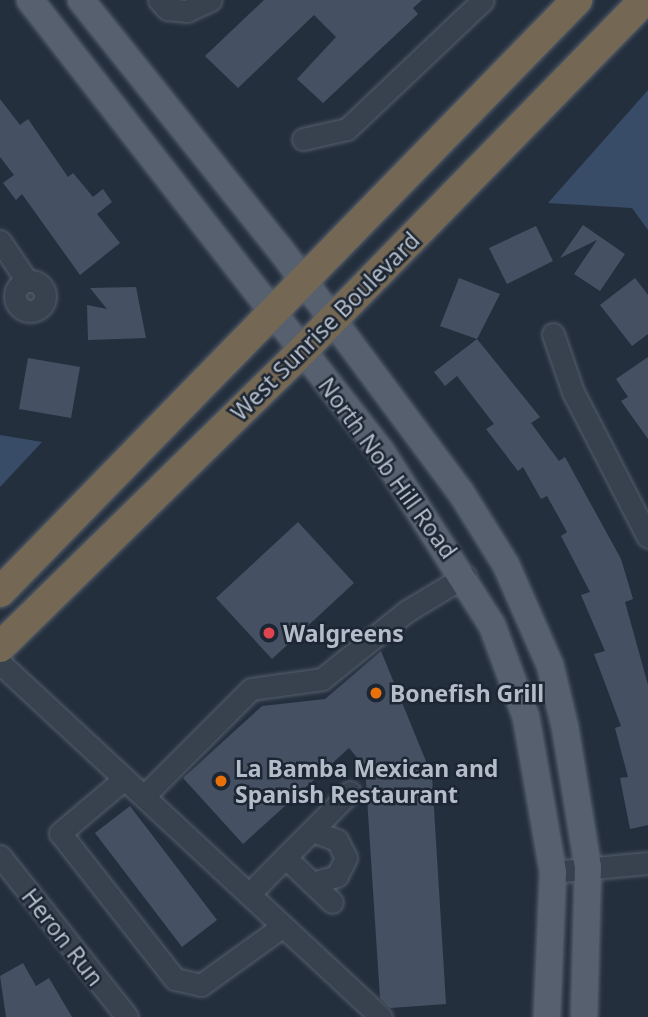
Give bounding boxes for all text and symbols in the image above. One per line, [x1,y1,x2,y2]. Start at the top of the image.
street label: West Sunrise Boulevard [225,226,425,426]
street label: North Nob Hill Road [313,372,463,564]
place label: Walgreens [283,619,404,647]
marker: Walgreens [261,625,277,641]
place label: Bonefish Grill [390,679,544,707]
marker: Bonefish Grill [368,685,384,701]
place label: La Bamba Mexican and Spanish Restaurant [235,754,498,808]
marker: La Bamba Mexican and Spanish Restaurant [213,773,229,789]
street label: Heron Run [16,883,110,991]

